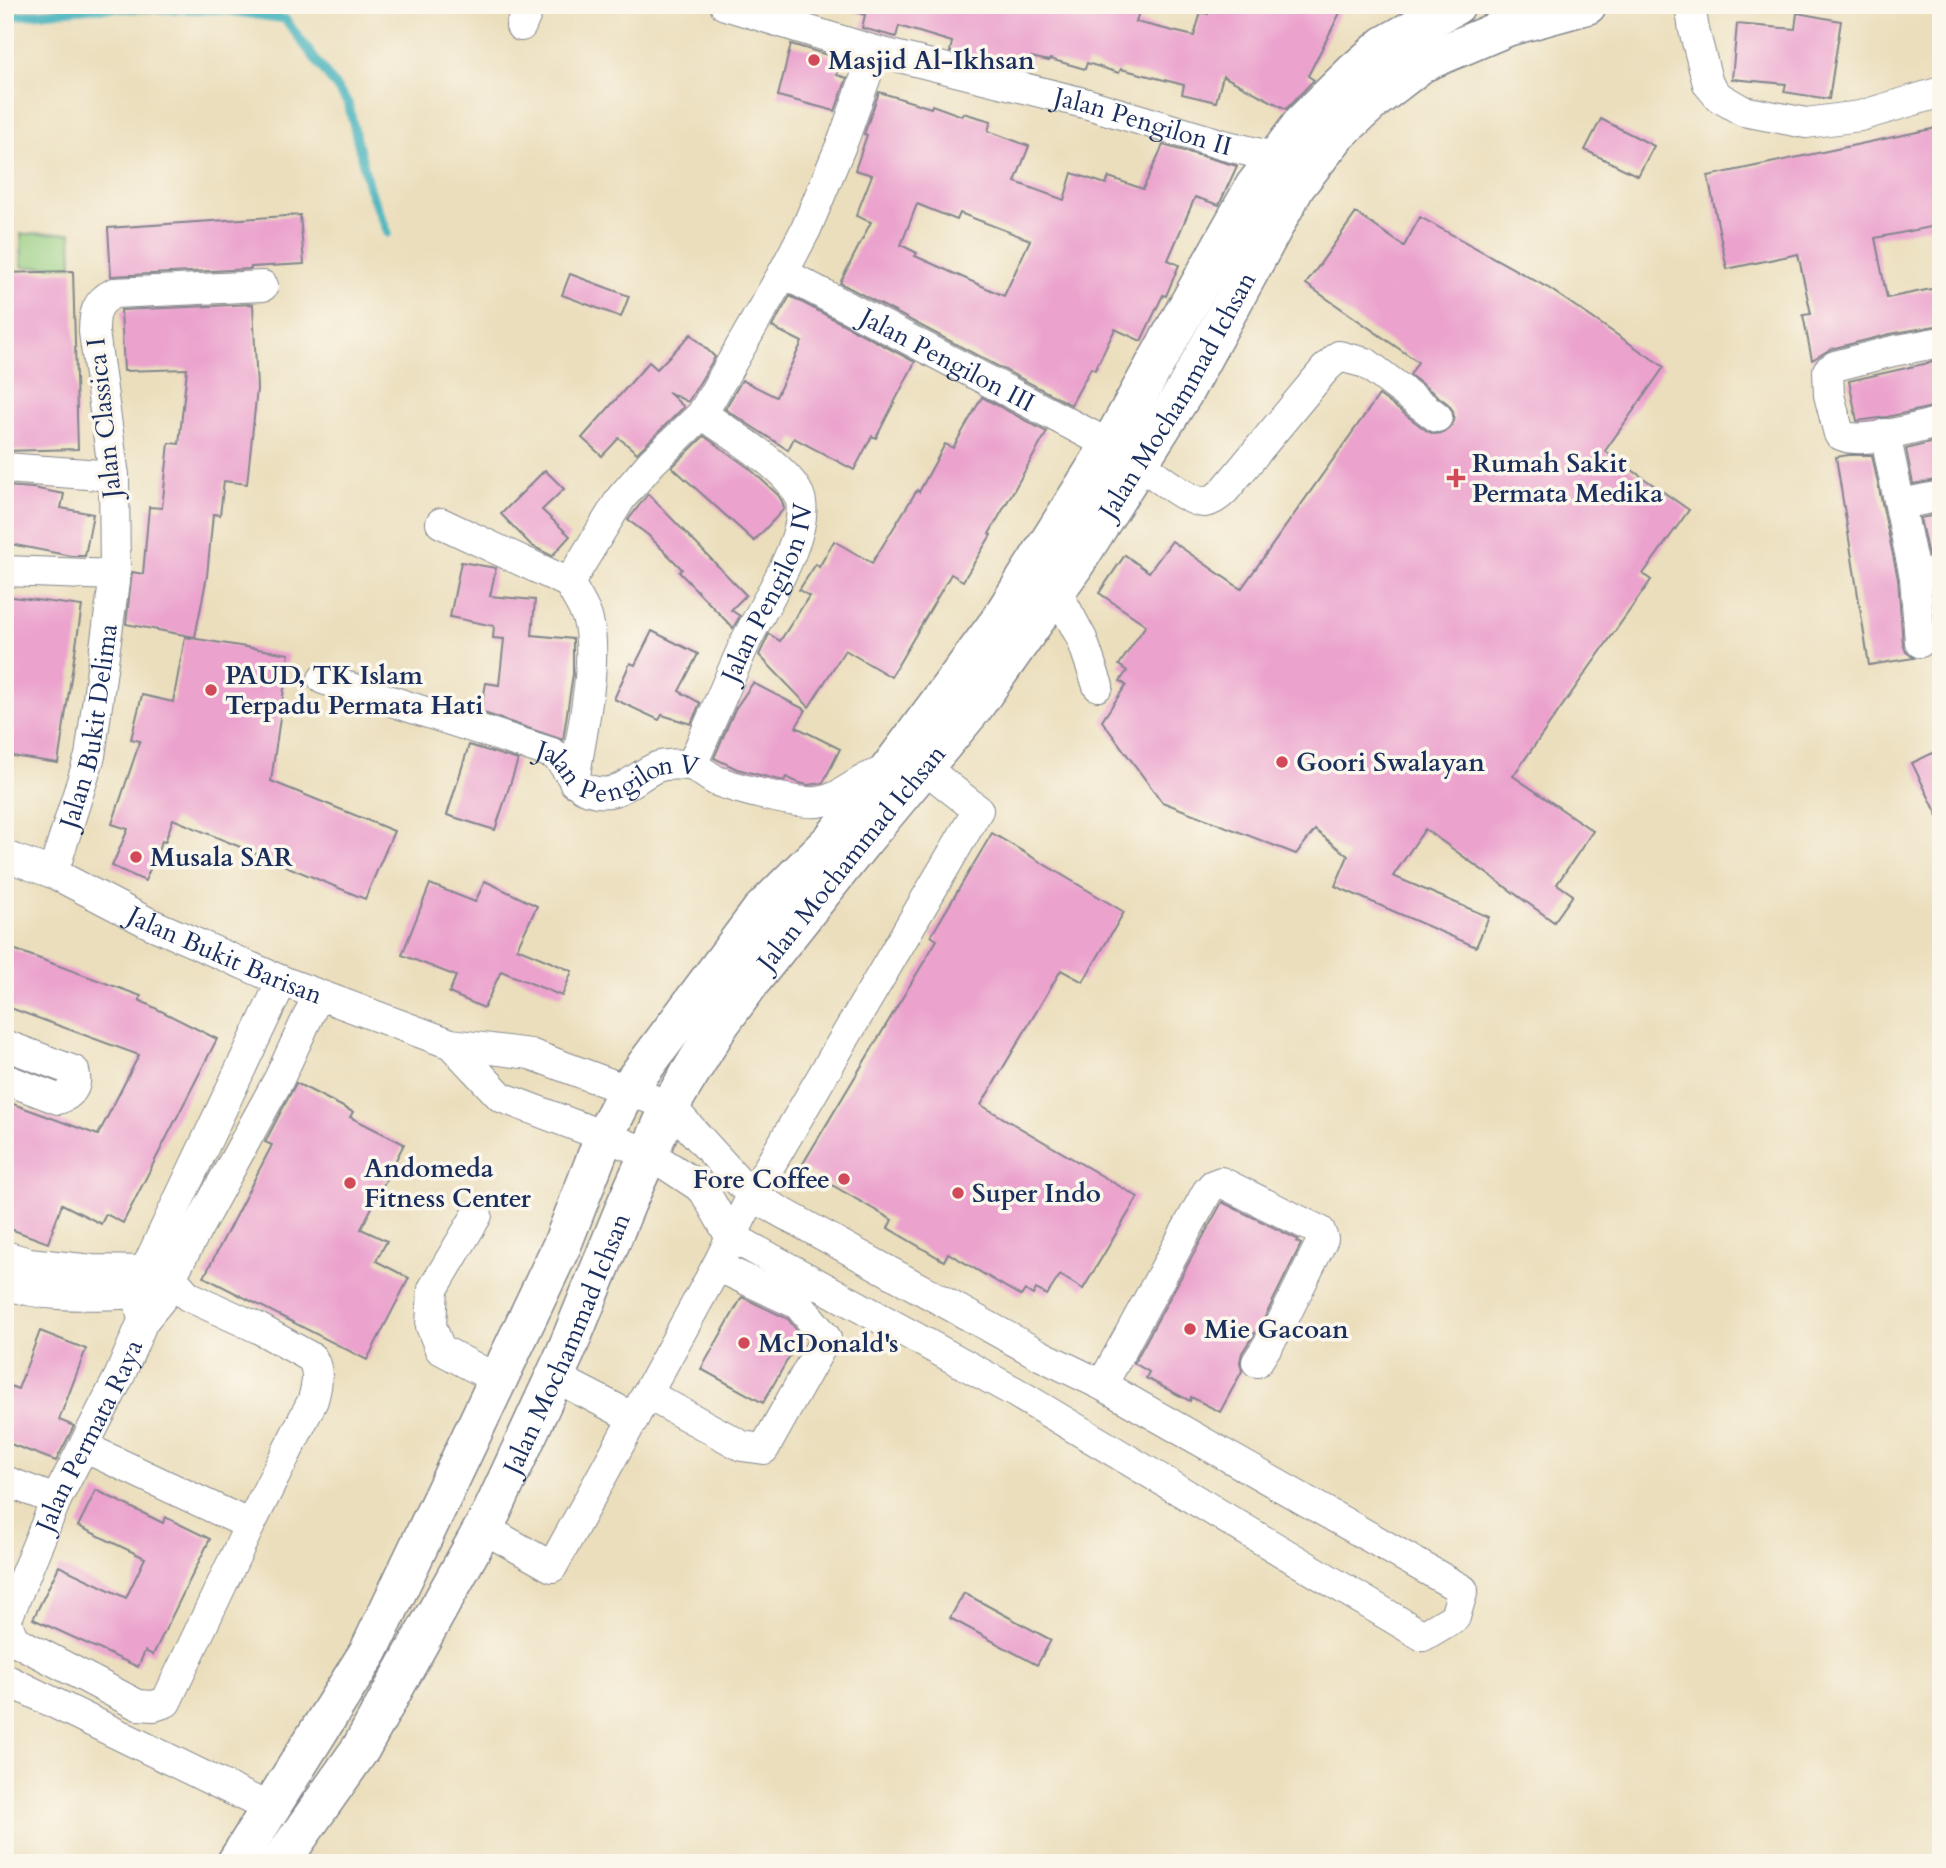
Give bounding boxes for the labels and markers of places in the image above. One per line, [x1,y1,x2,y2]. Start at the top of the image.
place label: Masjid Al-Ikhsan [828,43,1035,78]
marker: Masjid Al-Ikhsan [806,52,822,68]
place label: Rumah Sakit Permata Medika [1472,446,1663,511]
marker: Rumah Sakit Permata Medika [1446,468,1466,488]
place label: PAUD, TK Islam Terpadu Permata Hati [225,658,484,723]
marker: PAUD, TK Islam Terpadu Permata Hati [203,682,219,698]
place label: Goori Swalayan [1296,745,1485,780]
marker: Goori Swalayan [1274,754,1290,770]
place label: Musala SAR [150,840,293,875]
marker: Musala SAR [128,849,144,865]
place label: Andomeda Fitness Center [364,1151,532,1216]
place label: Fore Coffee [693,1162,830,1197]
marker: Fore Coffee [836,1171,852,1187]
marker: Andomeda Fitness Center [342,1175,358,1191]
place label: Super Indo [972,1176,1101,1211]
marker: Super Indo [950,1185,966,1201]
place label: Mie Gacoan [1204,1312,1349,1347]
marker: Mie Gacoan [1182,1321,1198,1337]
place label: McDonald's [758,1326,899,1361]
marker: McDonald's [736,1335,752,1351]

